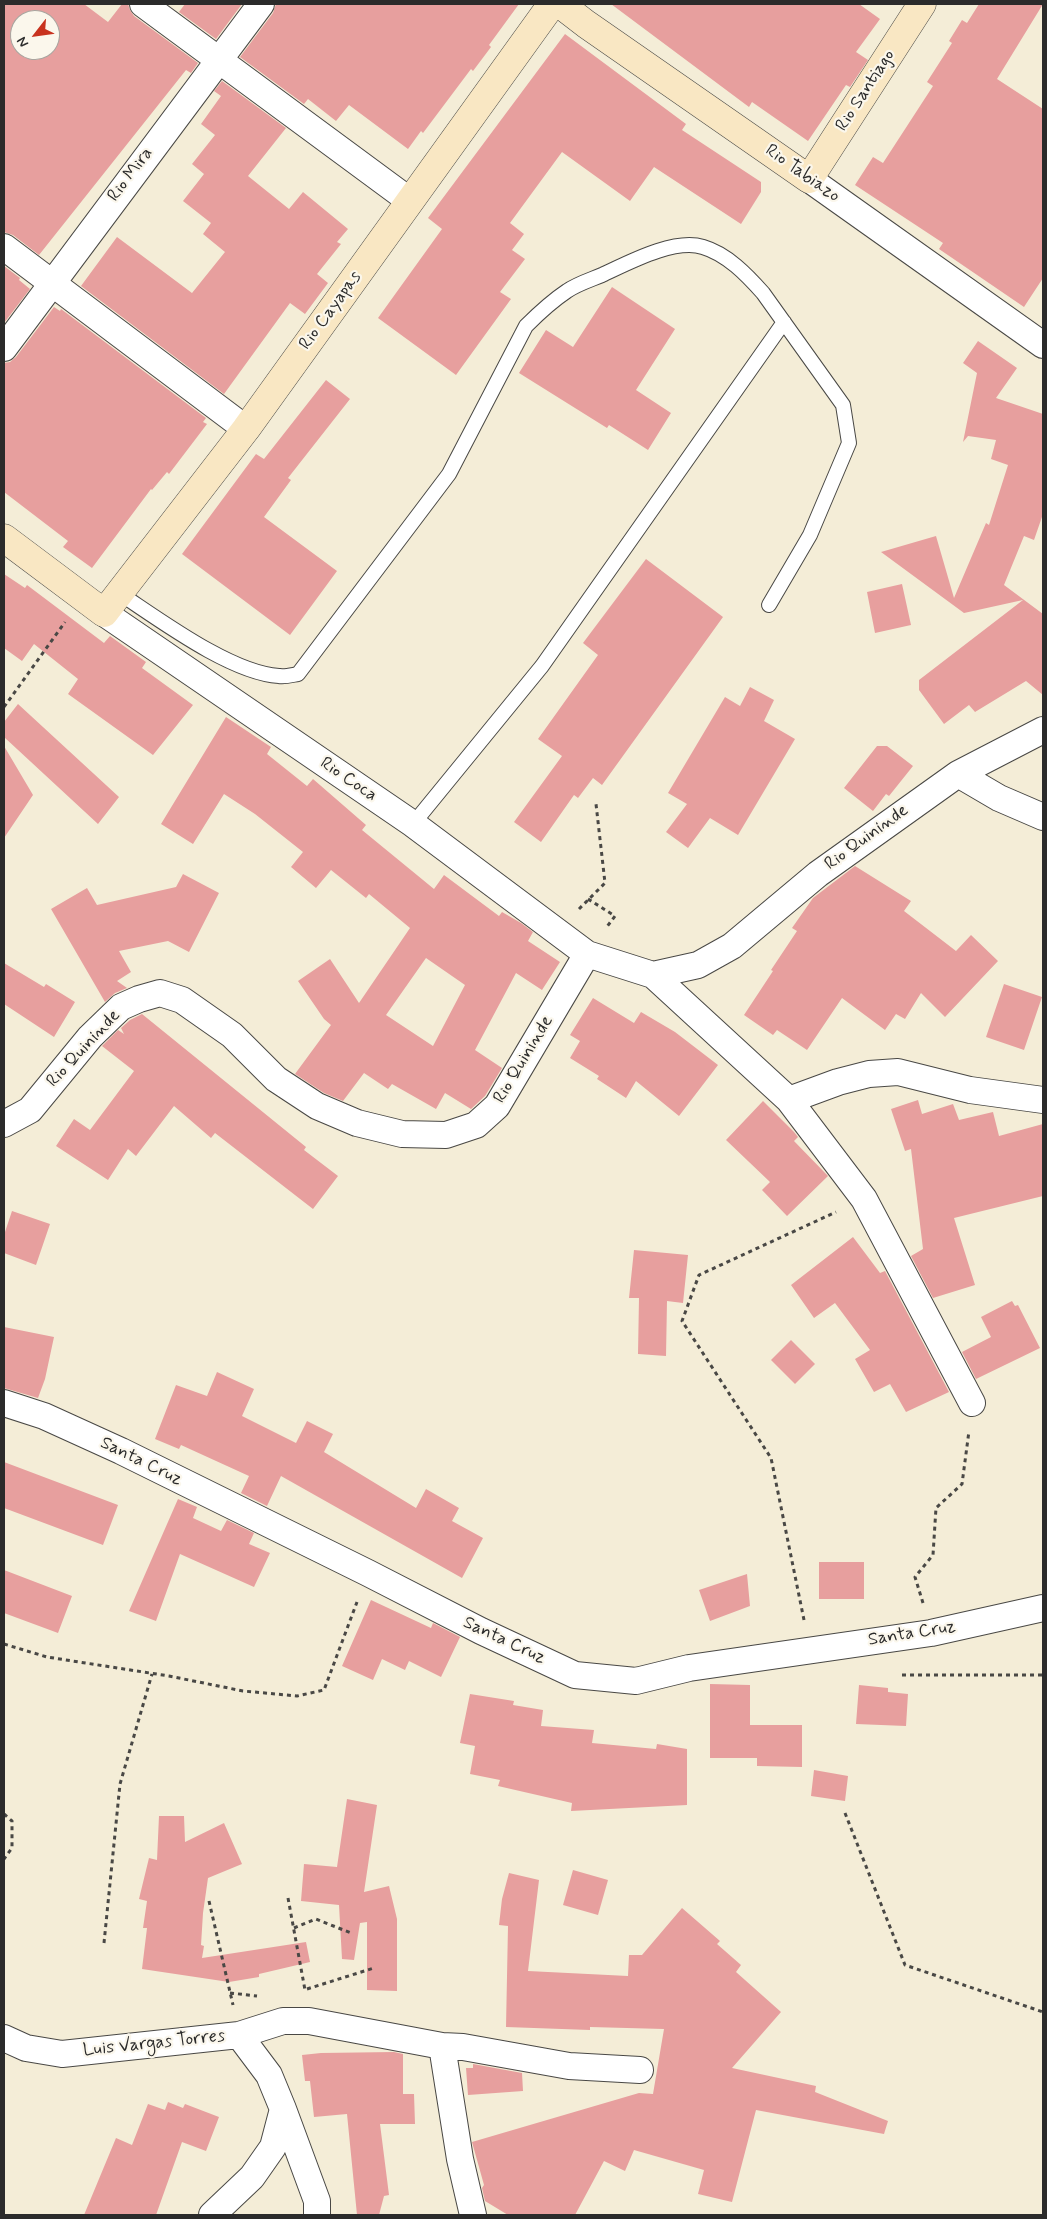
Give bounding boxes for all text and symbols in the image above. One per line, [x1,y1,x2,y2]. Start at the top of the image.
north arrow [10,10,60,60]
text: N [13,33,33,51]
street label: Rio Santiago [832,46,900,136]
street label: Rio Tabiazo [760,140,844,208]
street label: Rio Mira [104,144,158,206]
street label: Rio Cayapas [295,267,367,355]
street label: Rio Coca [315,753,381,807]
street label: Rio Quininde [821,800,913,876]
street label: Rio Quininde [43,1006,125,1092]
street label: Rio Quininde [489,1012,559,1108]
street label: Santa Cruz [96,1433,186,1491]
street label: Santa Cruz [459,1613,549,1669]
street label: Santa Cruz [867,1616,957,1652]
street label: Luis Vargas Torres [82,2026,226,2062]

